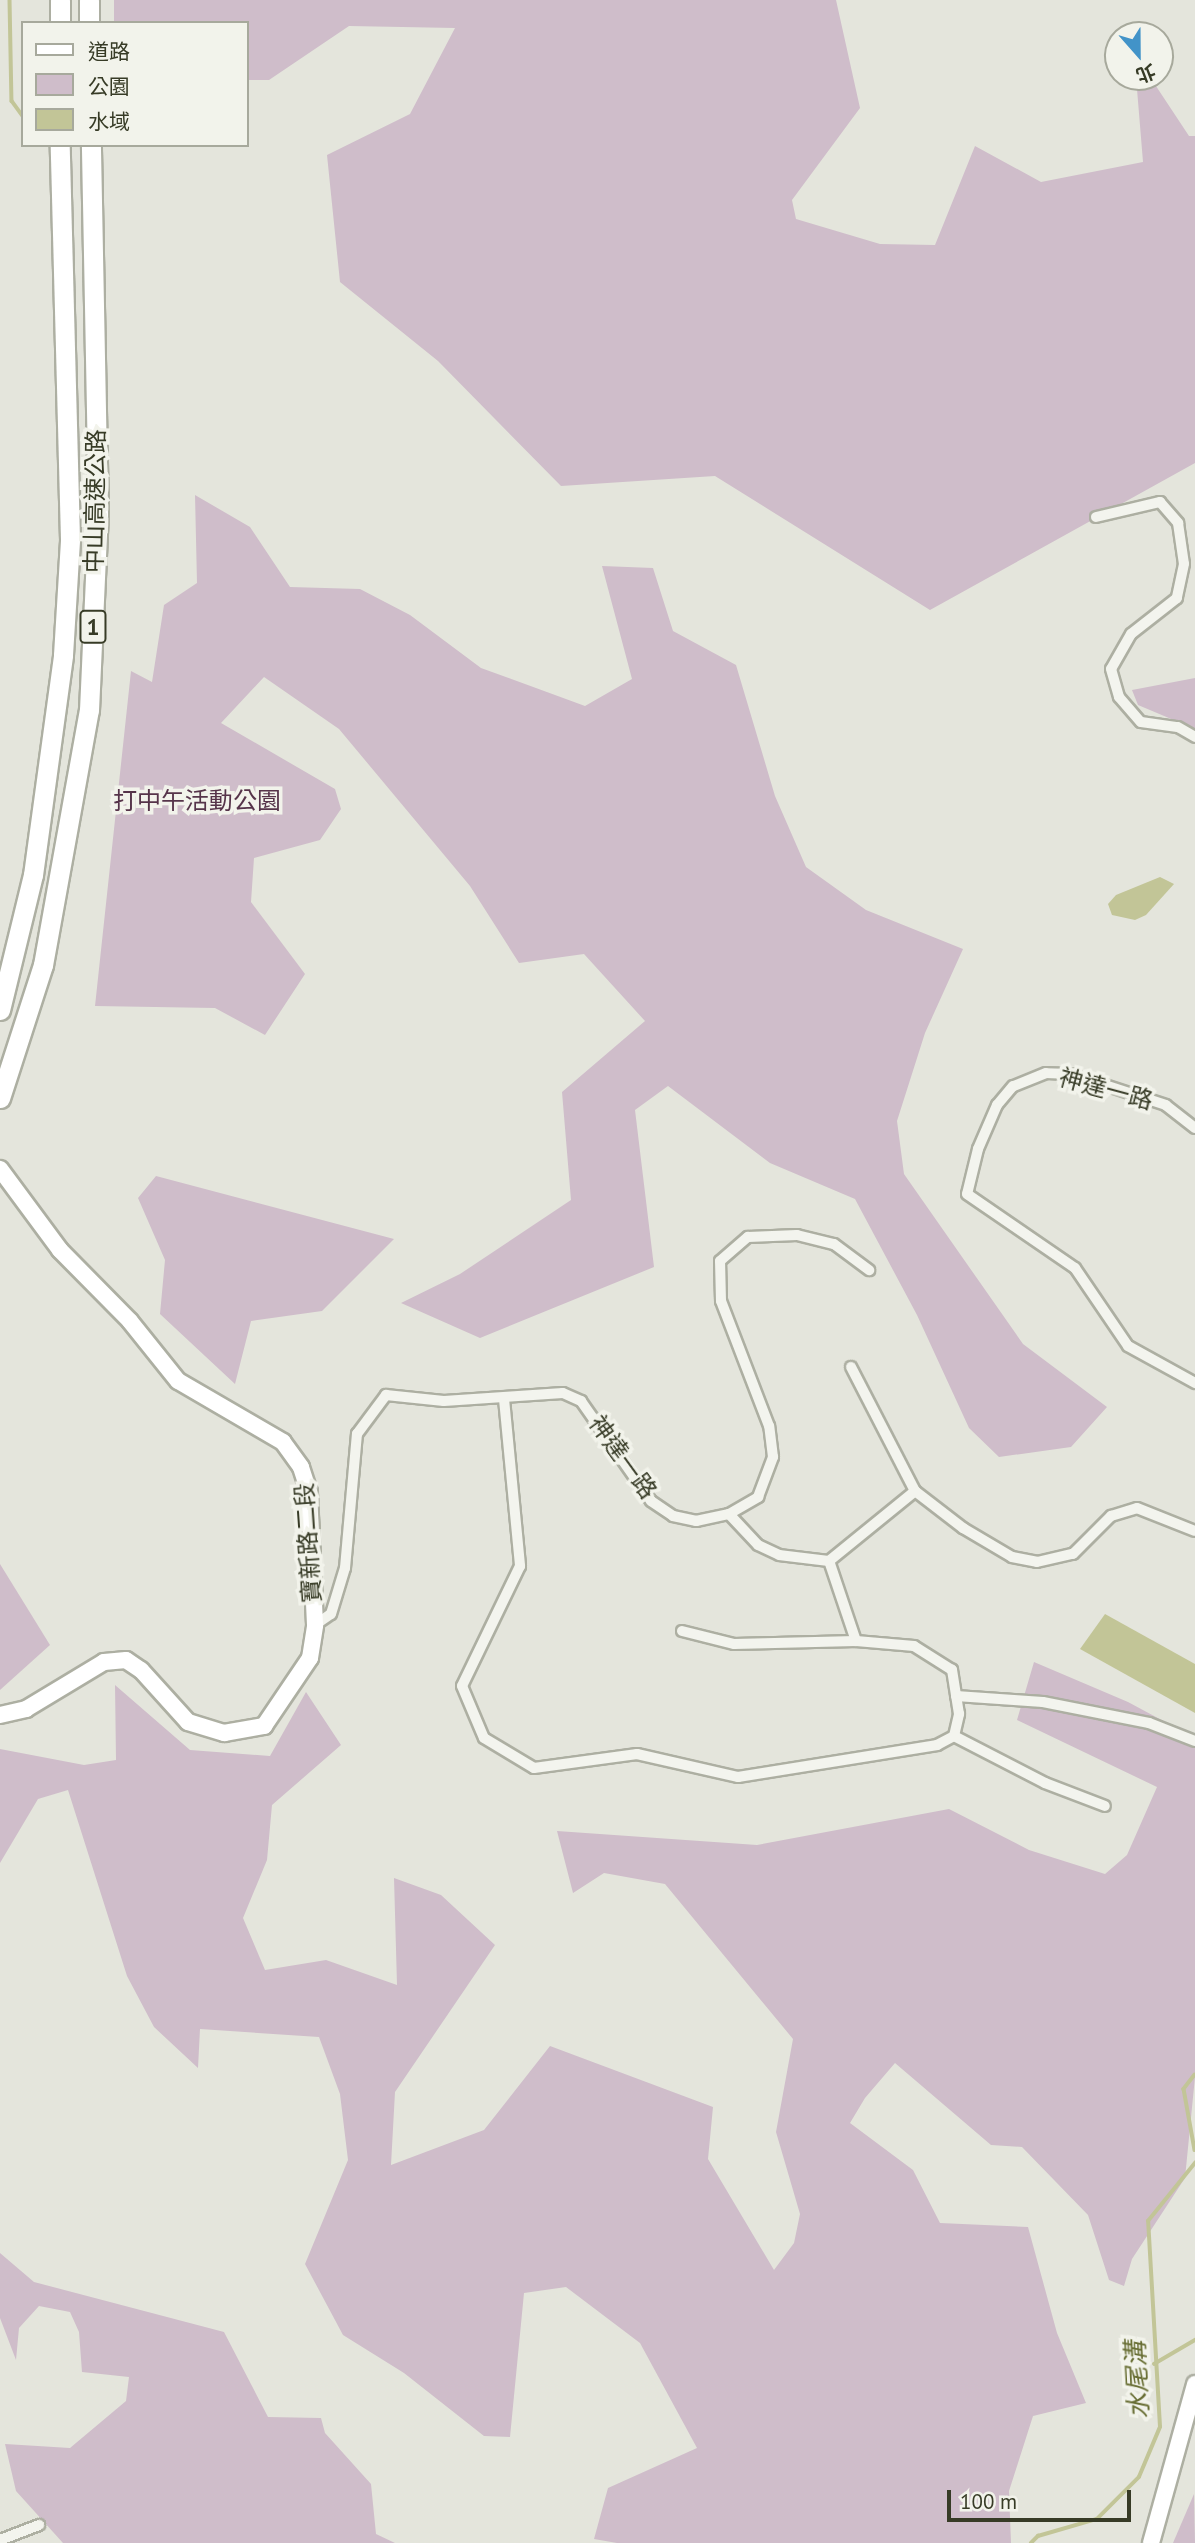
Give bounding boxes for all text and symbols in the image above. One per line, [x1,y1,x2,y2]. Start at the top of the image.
legend [21,21,248,147]
north arrow [1104,21,1174,91]
text: 道路 [88,38,130,65]
text: 北 [1133,59,1159,88]
text: 公園 [88,73,130,100]
text: 水域 [88,108,130,135]
street label: 中山高速公路 [79,429,111,573]
road number: 1 [79,608,107,646]
park label: 打中午活動公園 [113,787,281,815]
street label: 神達一路 [1056,1063,1156,1115]
street label: 神達一路 [583,1410,663,1504]
street label: 寶新路二段 [289,1482,327,1604]
water label: 水尾溝 [1119,2340,1155,2420]
scale bar [950,2476,1134,2520]
text: 100 m [960,2488,1017,2515]

